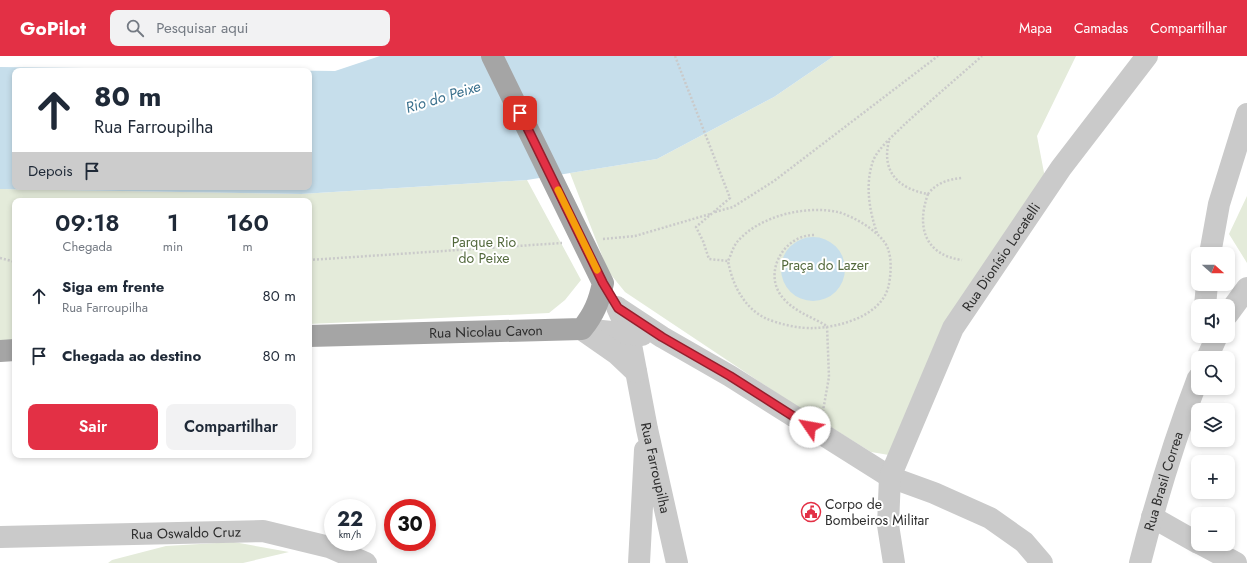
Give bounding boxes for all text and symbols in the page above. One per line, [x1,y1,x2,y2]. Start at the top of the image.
search box [110,10,390,46]
text: GoPilot [20,15,86,42]
icon: search [124,17,146,39]
text: Pesquisar aqui [156,17,248,39]
text: Mapa [1019,18,1052,38]
text: Camadas [1074,18,1128,38]
text: Compartilhar [1150,18,1227,38]
water label: Rio do Peixe [403,75,484,119]
text: 80 m [94,76,161,117]
icon: ahead [28,84,80,136]
pin [503,96,537,130]
icon: arrive [509,102,531,124]
text: Rua Farroupilha [94,114,213,140]
text: Depois [28,160,73,182]
icon: arrive [81,160,103,182]
street label: Rua Dionísio Locatelli [957,199,1045,315]
text: 09:18 [55,205,120,240]
text: 1 [167,205,179,240]
text: 160 [226,205,269,240]
park label: Parque Rio do Peixe [452,232,517,268]
text: Chegada [63,237,112,256]
text: min [163,237,183,256]
text: m [243,237,253,256]
north arrow [1191,247,1235,291]
map controls [1191,247,1235,551]
park label: Praça do Lazer [781,255,869,275]
text: Siga em frente [62,276,164,298]
icon: ahead [28,285,50,307]
text: 80 m [263,285,296,307]
text: Rua Farroupilha [62,298,148,317]
button: sound [1191,299,1235,343]
street label: Rua Nicolau Cavon [429,320,543,343]
icon: arrive [28,345,50,367]
text: Chegada ao destino [62,345,201,367]
text: 80 m [263,345,296,367]
button: search [1191,351,1235,395]
button: layers [1191,403,1235,447]
button: Sair [28,404,158,450]
button: Compartilhar [166,404,296,450]
position arrow [789,406,831,448]
street label: Rua Farroupilha [636,421,676,515]
street label: Rua Brasil Correa [1139,429,1188,533]
button: + [1191,455,1235,499]
place label: Corpo de Bombeiros Militar [825,494,929,530]
speed limit sign: 30 [384,499,436,551]
public building icon: Corpo de Bombeiros Militar [800,501,822,523]
text: 22 [337,505,363,534]
button: − [1191,507,1235,551]
street label: Rua Oswaldo Cruz [131,521,242,544]
text: km/h [339,527,361,542]

